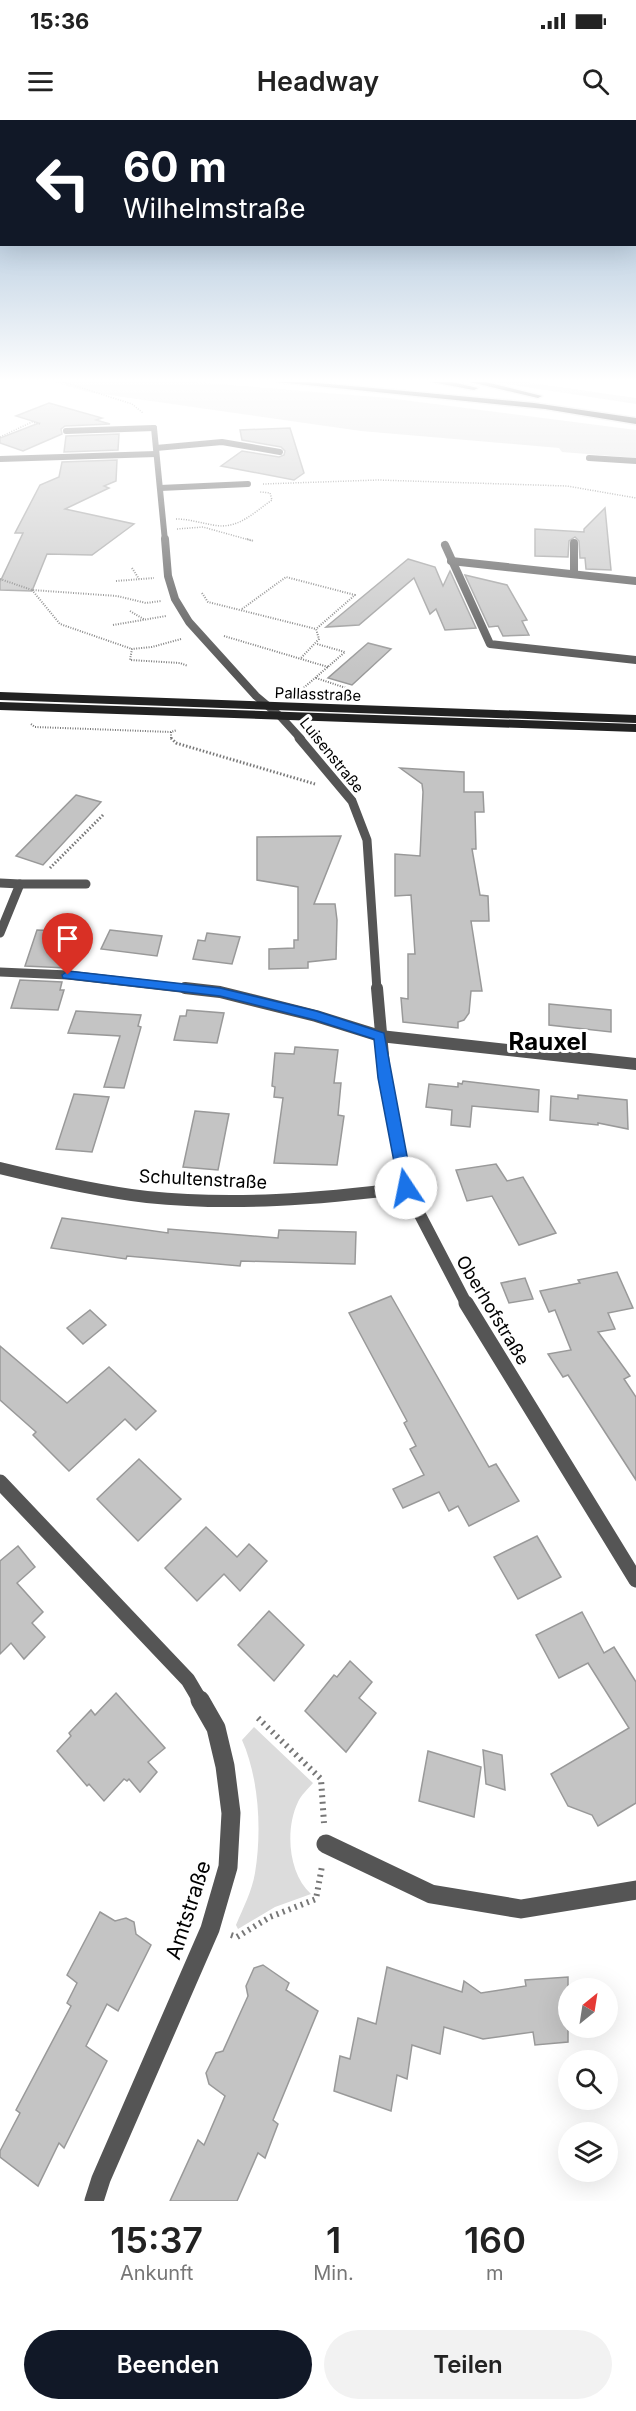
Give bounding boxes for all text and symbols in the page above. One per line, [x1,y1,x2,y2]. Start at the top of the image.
text: 15:36 [30,8,89,34]
icon: menu [24,65,57,98]
text: Headway [257,65,379,98]
icon: search [579,65,612,98]
text: 60 m [123,141,227,192]
icon: left [24,144,102,222]
text: Wilhelmstraße [123,192,305,225]
street label: Pallasstraße [274,683,362,705]
street label: Luisenstraße [296,714,368,796]
pin [42,913,93,975]
icon: arrive [51,922,84,955]
district label: Rauxel [509,1027,587,1056]
position arrow [374,1156,438,1220]
street label: Schultenstraße [138,1165,268,1193]
street label: Oberhofstraße [452,1251,534,1369]
street label: Amtstraße [160,1857,216,1963]
north arrow [558,1978,618,2038]
map controls [558,1978,618,2182]
button: search [558,2050,618,2110]
button: layers [558,2122,618,2182]
text: 15:37 [110,2218,203,2262]
text: 1 [326,2218,341,2262]
text: 160 [464,2218,526,2262]
text: Ankunft [120,2261,193,2285]
text: Min. [313,2261,354,2285]
text: m [486,2261,504,2285]
button: Beenden [24,2330,312,2399]
button: Teilen [324,2330,612,2399]

